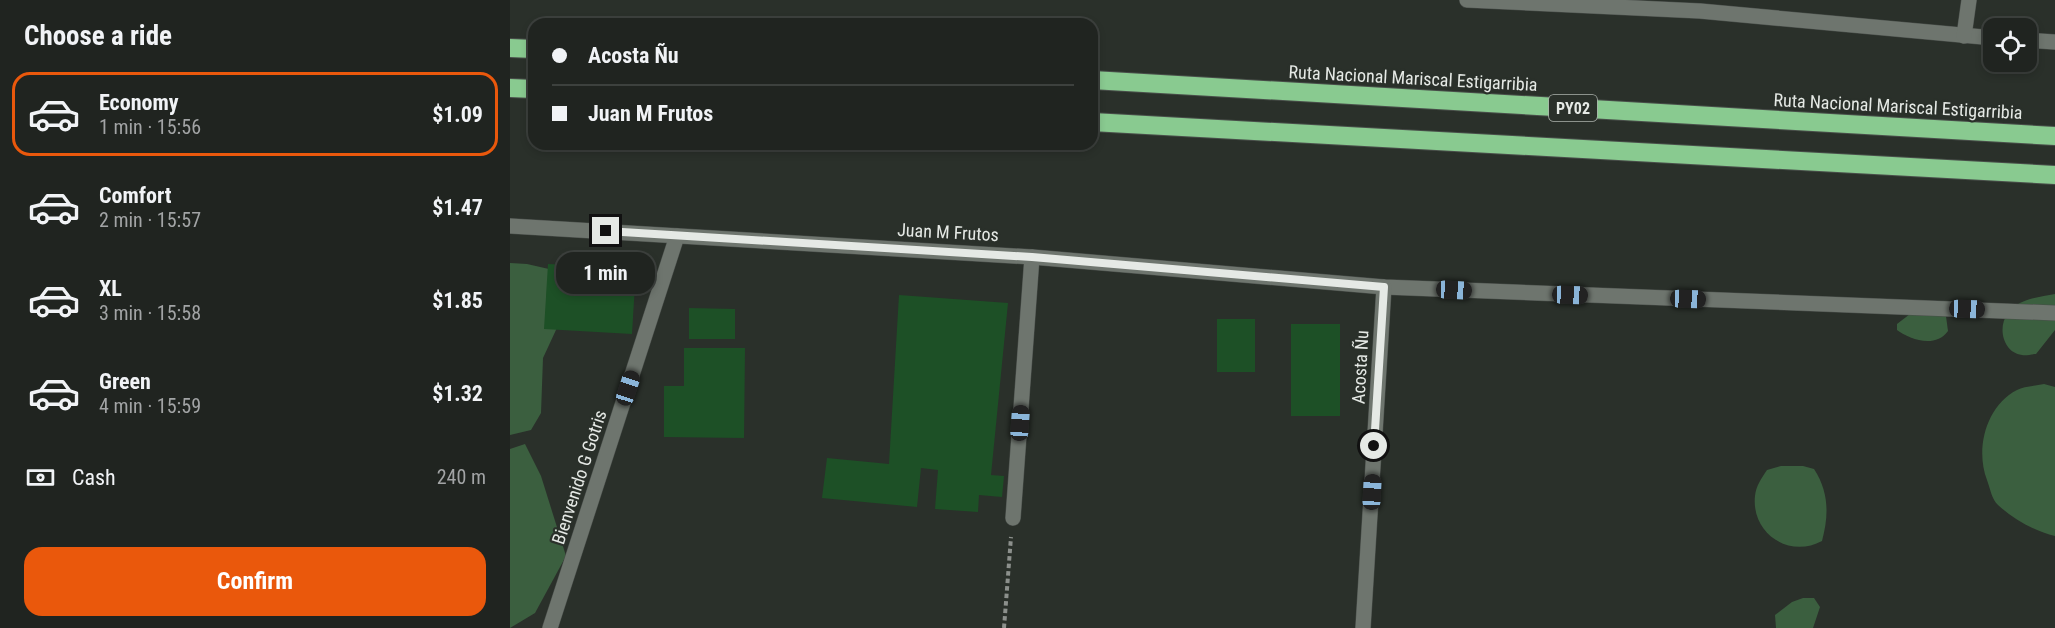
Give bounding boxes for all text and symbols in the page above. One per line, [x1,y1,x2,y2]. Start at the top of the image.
map controls [1983,18,2037,72]
button: locate [1983,18,2037,72]
text: Choose a ride [24,20,172,52]
text: Acosta Ñu [588,43,679,68]
street label: Ruta Nacional Mariscal Estigarribia [1288,61,1538,95]
icon: car [27,87,81,141]
street label: Ruta Nacional Mariscal Estigarribia [1773,89,2023,123]
text: Economy [99,90,179,115]
road number: PY02 [1549,95,1597,121]
text: Juan M Frutos [588,101,713,126]
text: $1.09 [432,102,483,127]
text: 1 min · 15:56 [99,115,201,139]
icon: car [27,180,81,234]
text: Comfort [99,183,172,208]
text: $1.47 [432,195,483,220]
text: 2 min · 15:57 [99,208,201,232]
route end [592,217,619,244]
street label: Juan M Frutos [897,219,999,245]
callout: 1 min [556,252,656,294]
text: 1 min [583,261,628,285]
icon: car [27,273,81,327]
text: XL [99,276,122,301]
car [1436,280,1472,300]
car [1552,285,1588,305]
text: $1.85 [432,288,483,313]
car [1670,289,1706,309]
car [1949,299,1985,319]
text: 3 min · 15:58 [99,301,201,325]
street label: Acosta Ñu [1348,330,1372,404]
icon: car [27,366,81,420]
car [614,368,642,408]
text: Green [99,369,151,394]
text: $1.32 [432,381,483,406]
text: 4 min · 15:59 [99,394,201,418]
car [1010,404,1030,442]
street label: Bienvenido G Gotris [547,407,611,547]
route start [1360,432,1387,459]
icon: cash [24,461,57,494]
text: Cash [72,465,116,490]
text: 240 m [437,465,486,489]
car [1362,474,1382,510]
button: Confirm [24,547,486,616]

